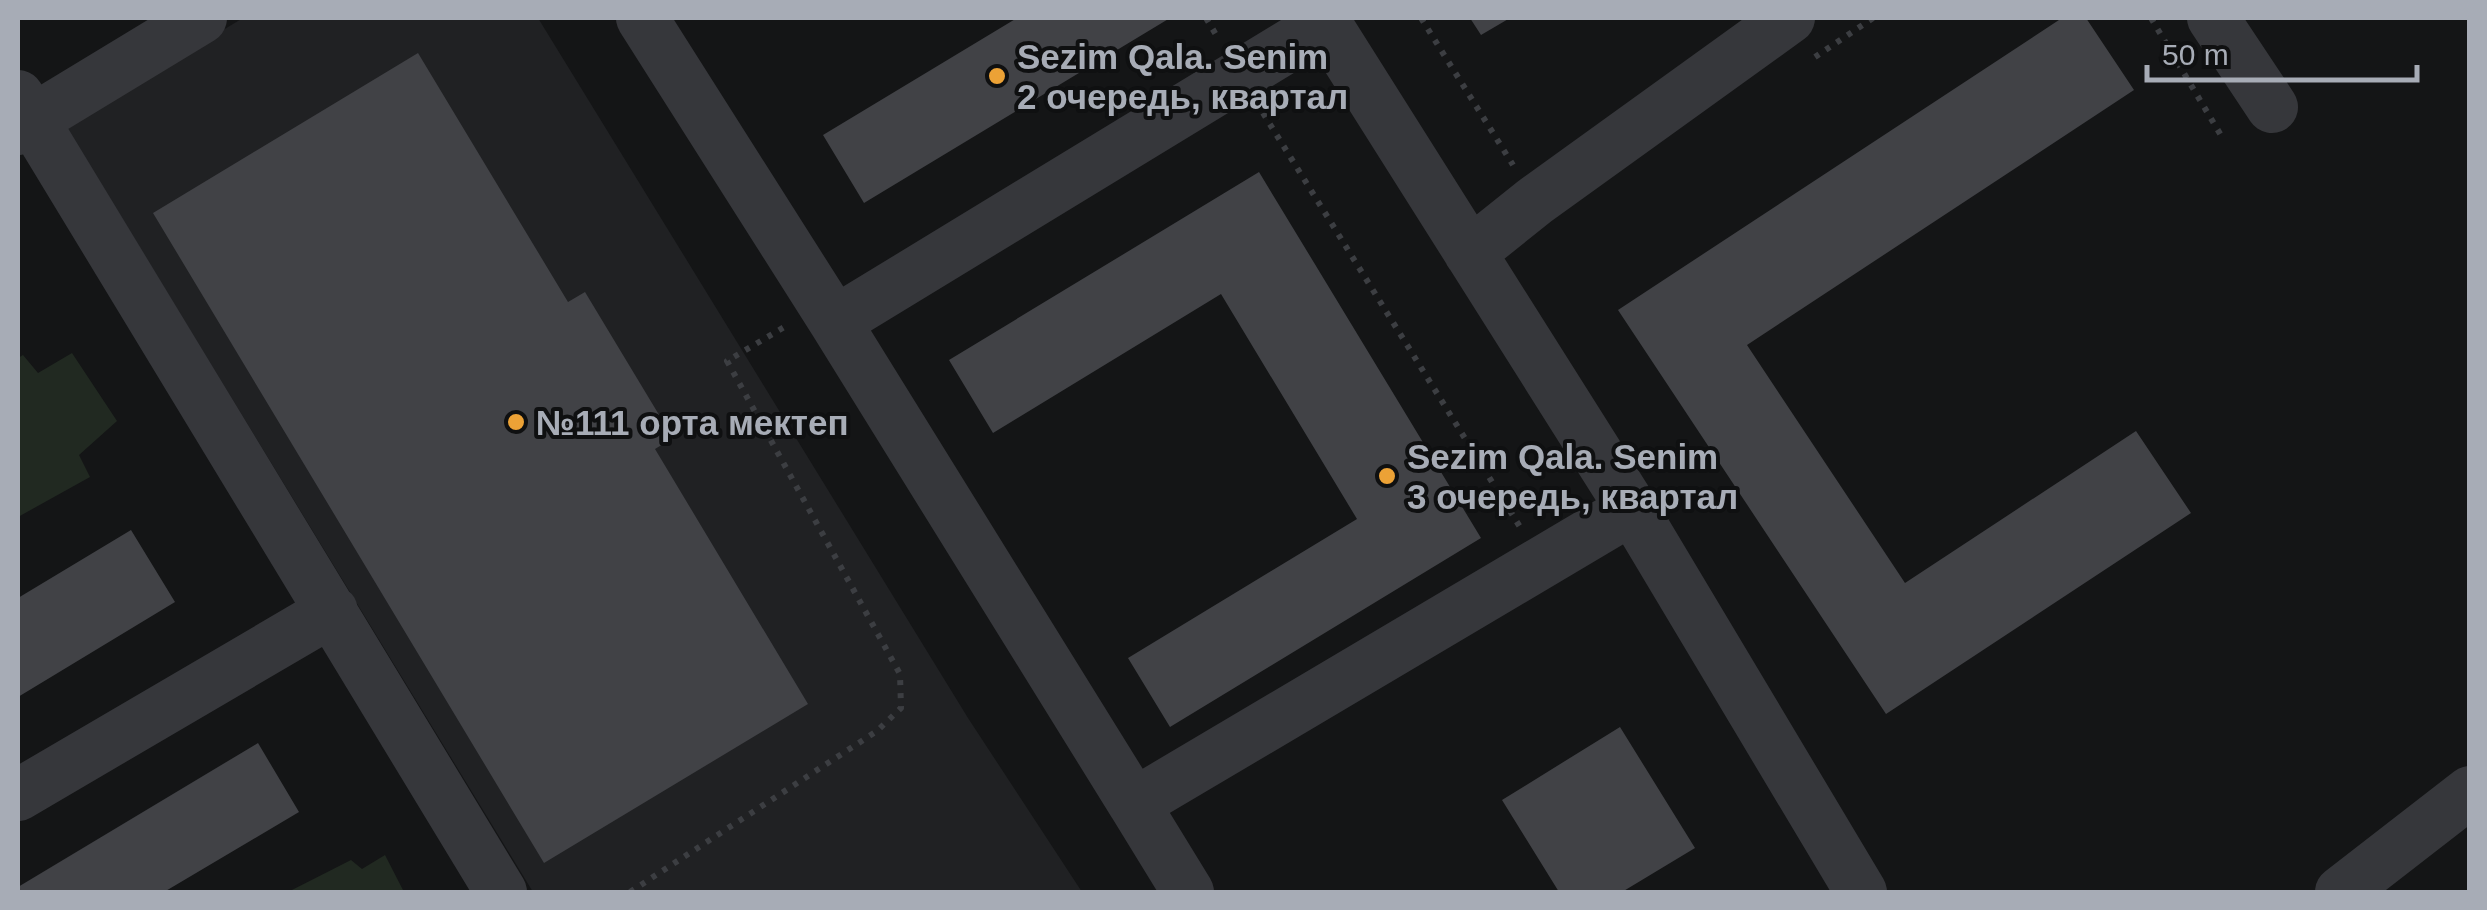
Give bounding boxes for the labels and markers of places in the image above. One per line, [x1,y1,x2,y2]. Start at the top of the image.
place label: Sezim Qala. Senim 2 очередь, квартал [1017,37,1348,116]
marker: Sezim Qala. Senim 2 очередь, квартал [986,65,1008,87]
place label: №111 орта мектеп [536,403,849,442]
marker: №111 орта мектеп [505,411,527,433]
place label: Sezim Qala. Senim 3 очередь, квартал [1407,437,1738,516]
marker: Sezim Qala. Senim 3 очередь, квартал [1376,465,1398,487]

